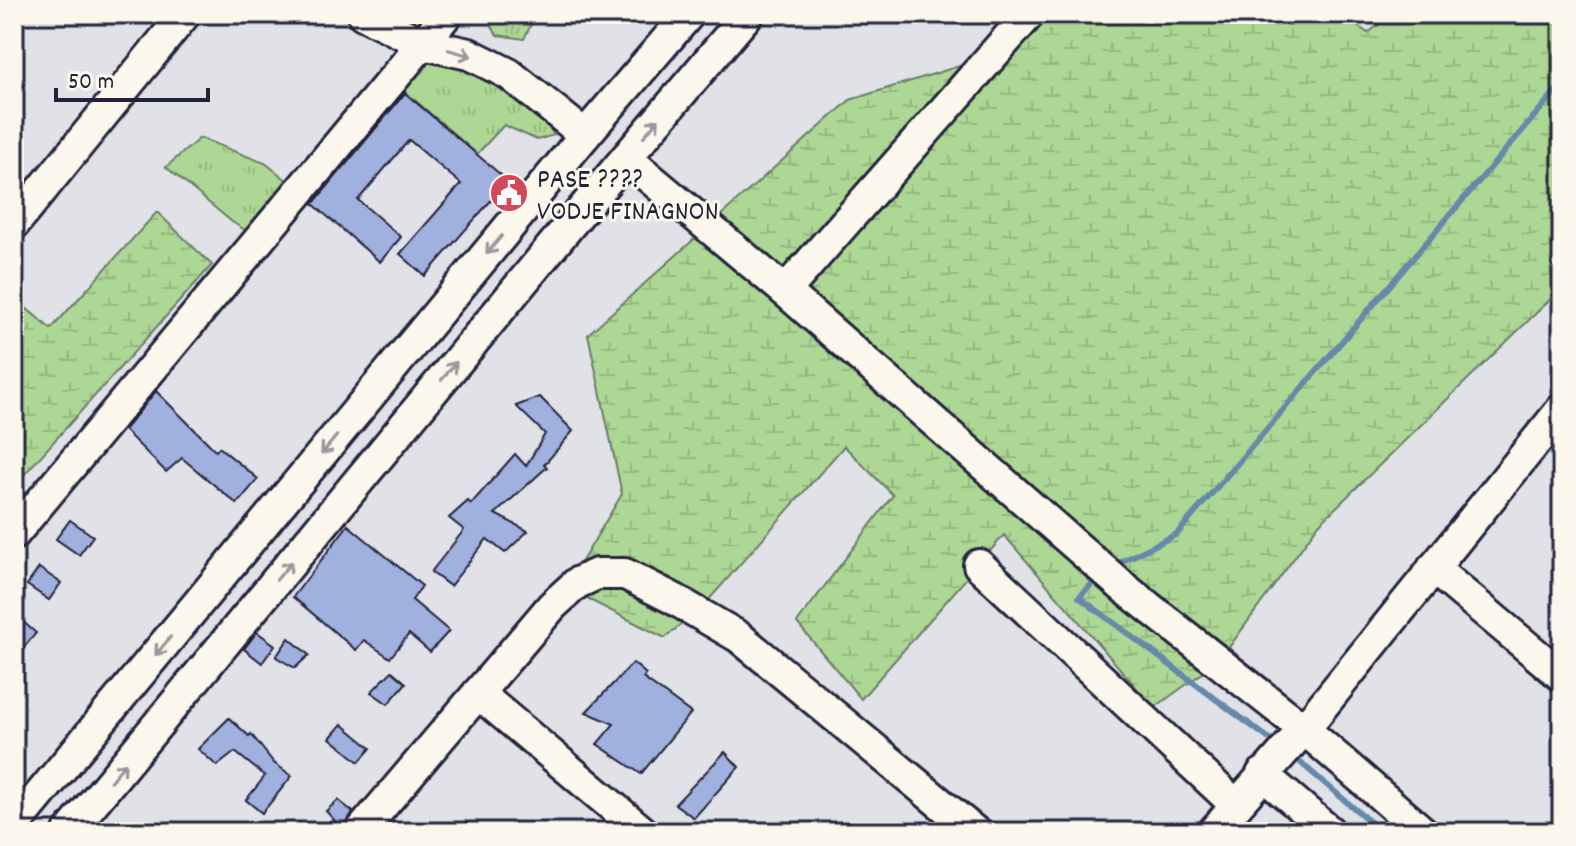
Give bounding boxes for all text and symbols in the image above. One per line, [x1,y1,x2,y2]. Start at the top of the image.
one-way arrow [447,46,473,61]
scale bar [56,52,208,102]
text: 50 m [68,66,114,100]
one-way arrow [642,118,660,139]
place label: PASE ???? VODJE FINAGNON [537,162,718,234]
public building icon: PASE ???? VODJE FINAGNON [488,172,530,214]
one-way arrow [485,234,503,254]
one-way arrow [440,361,458,381]
one-way arrow [320,434,338,455]
one-way arrow [275,561,292,582]
one-way arrow [154,635,172,655]
one-way arrow [109,762,127,783]

